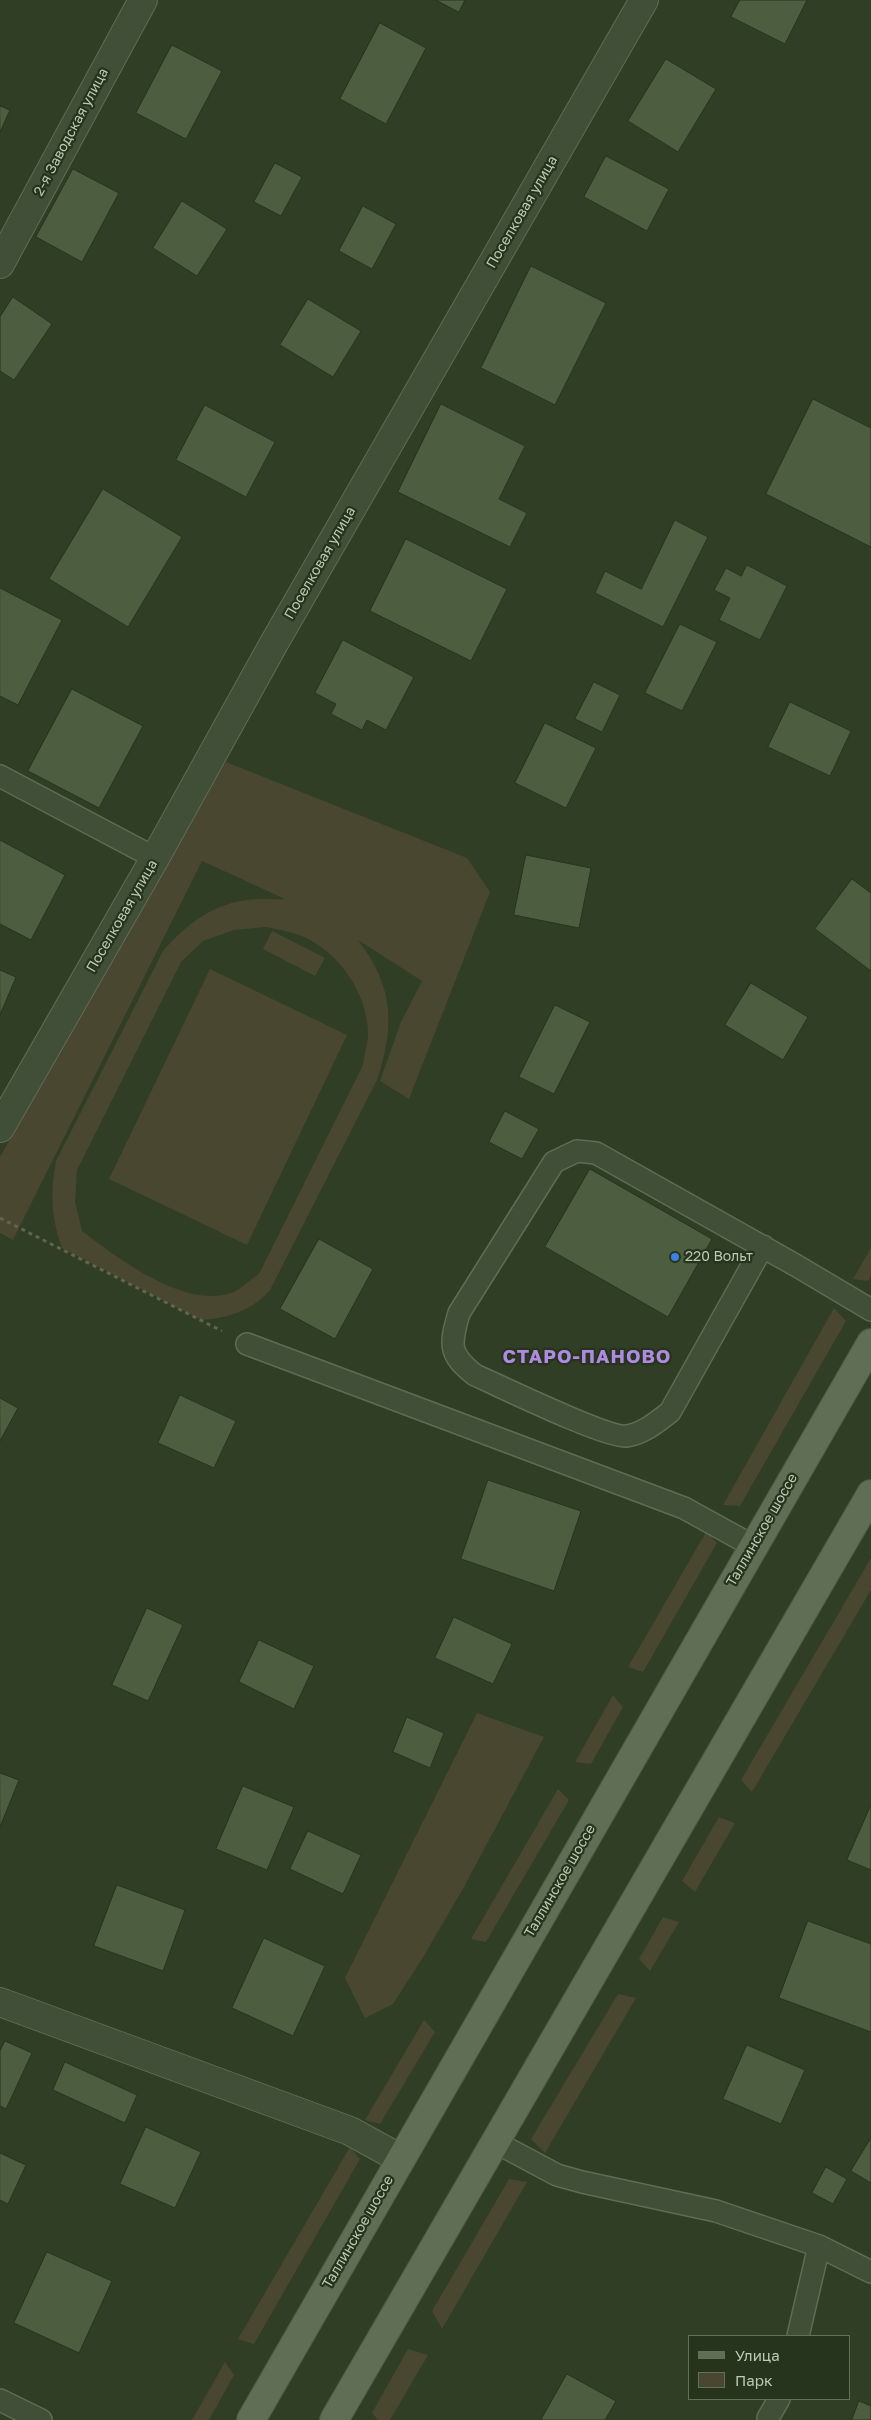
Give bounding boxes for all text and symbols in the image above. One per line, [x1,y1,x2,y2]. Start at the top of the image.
street label: 2-я Заводская улица [30,65,112,199]
street label: Поселковая улица [483,153,561,271]
street label: Поселковая улица [281,504,359,622]
street label: Поселковая улица [83,857,161,975]
place label: 220 Вольт [685,1249,753,1265]
marker: 220 Вольт [669,1251,681,1263]
district label: СТАРО-ПАНОВО [501,1346,673,1368]
street label: Таллинское шоссе [723,1471,801,1589]
street label: Таллинское шоссе [521,1822,599,1940]
street label: Таллинское шоссе [319,2173,397,2291]
legend [688,2335,851,2400]
text: Улица [735,2346,780,2364]
text: Парк [735,2371,773,2389]

